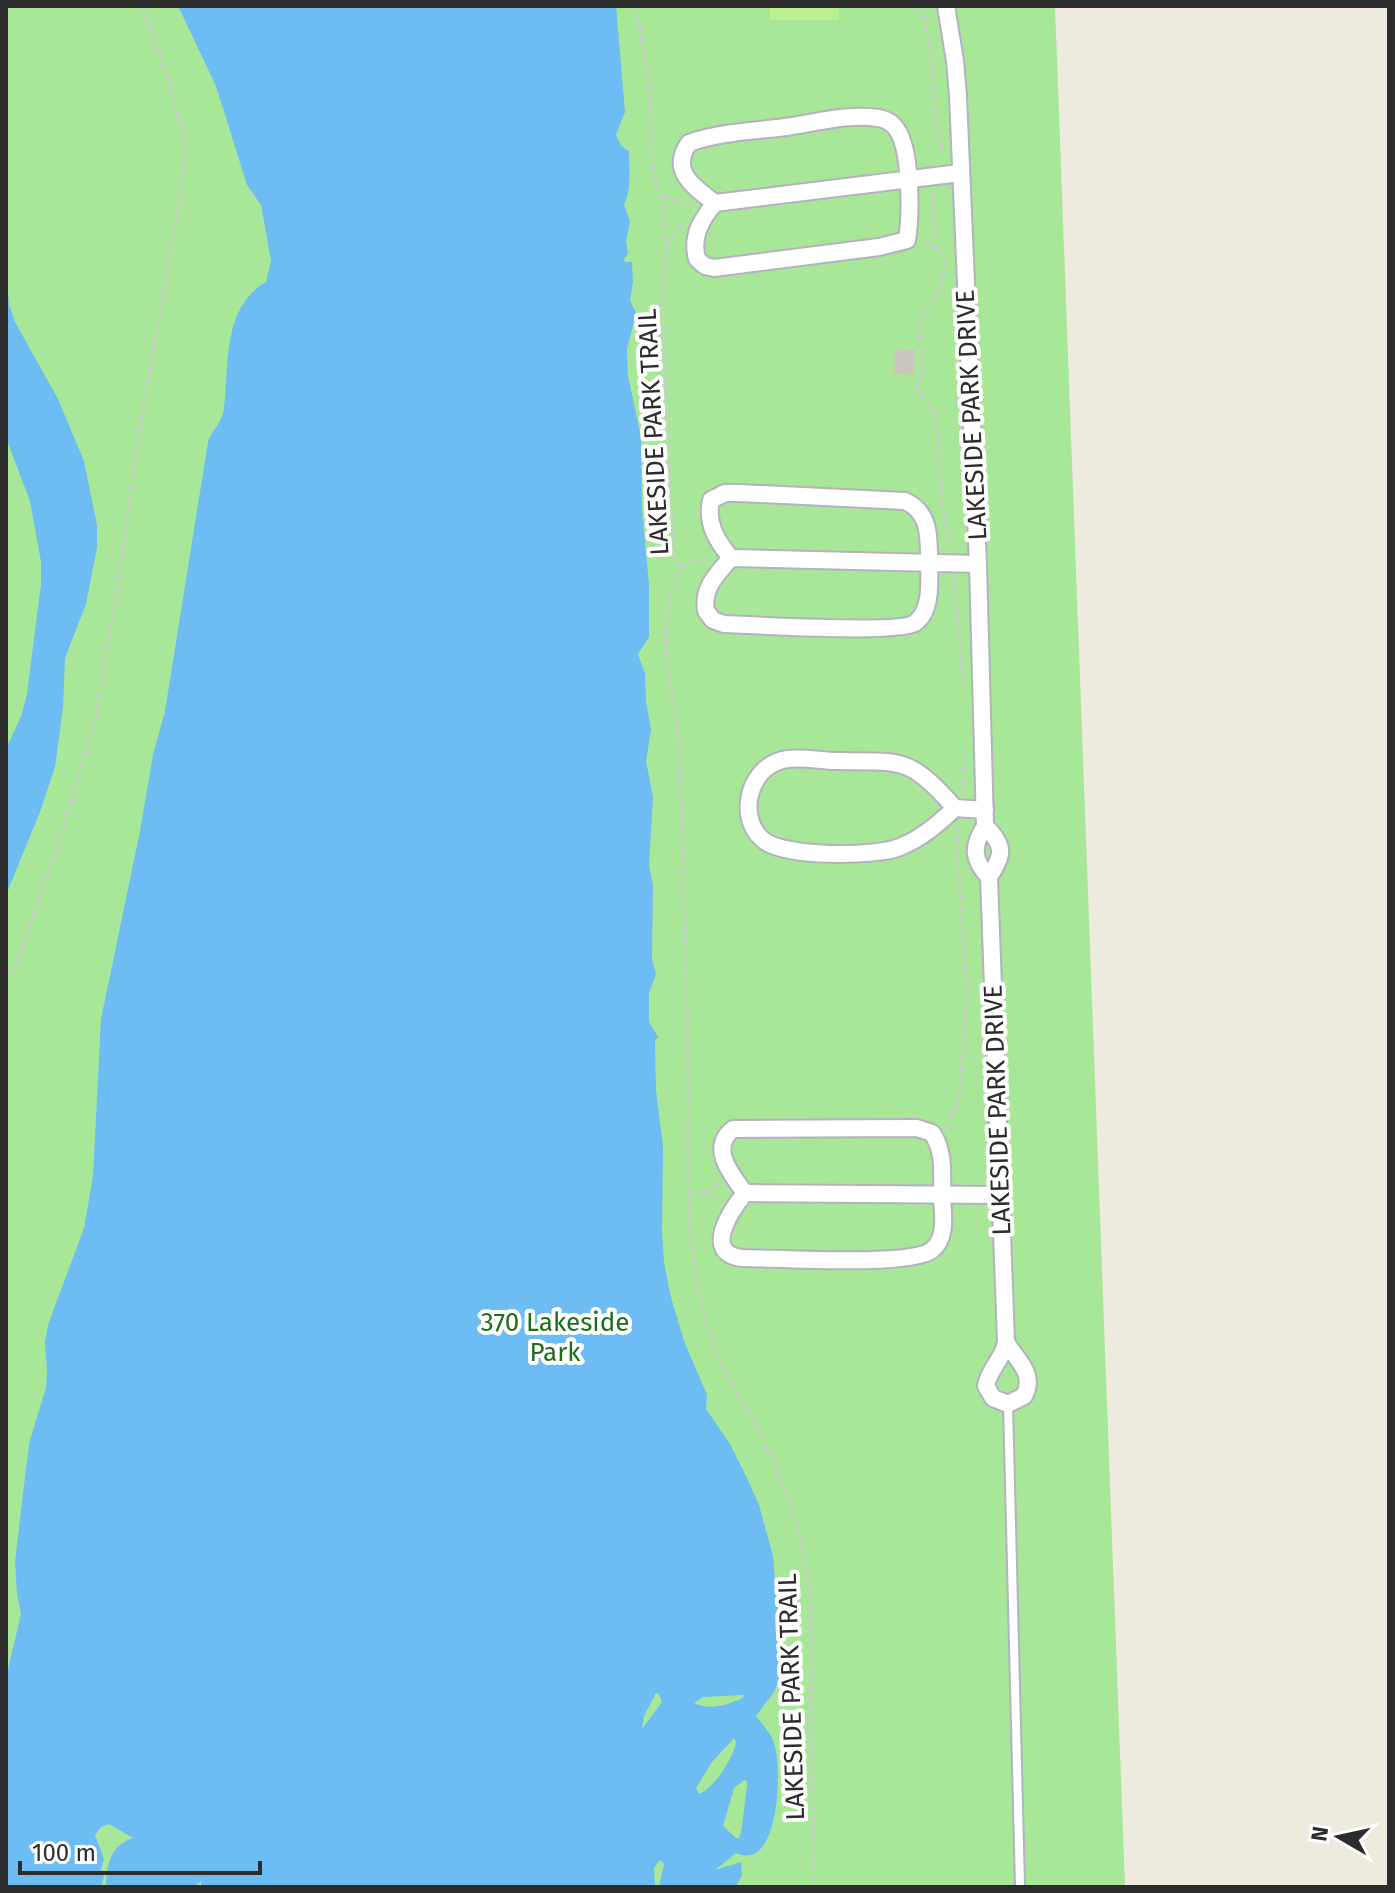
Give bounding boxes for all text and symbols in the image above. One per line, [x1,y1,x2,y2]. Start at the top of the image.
street label: LAKESIDE PARK DRIVE [949,289,994,541]
street label: LAKESIDE PARK TRAIL [632,308,675,556]
street label: LAKESIDE PARK DRIVE [978,984,1017,1236]
park label: 370 Lakeside Park [481,1307,629,1368]
street label: LAKESIDE PARK TRAIL [772,1573,811,1821]
north arrow [1299,1797,1379,1877]
scale bar [20,1825,260,1875]
text: N [1305,1825,1334,1843]
text: 100 m [32,1839,96,1867]

